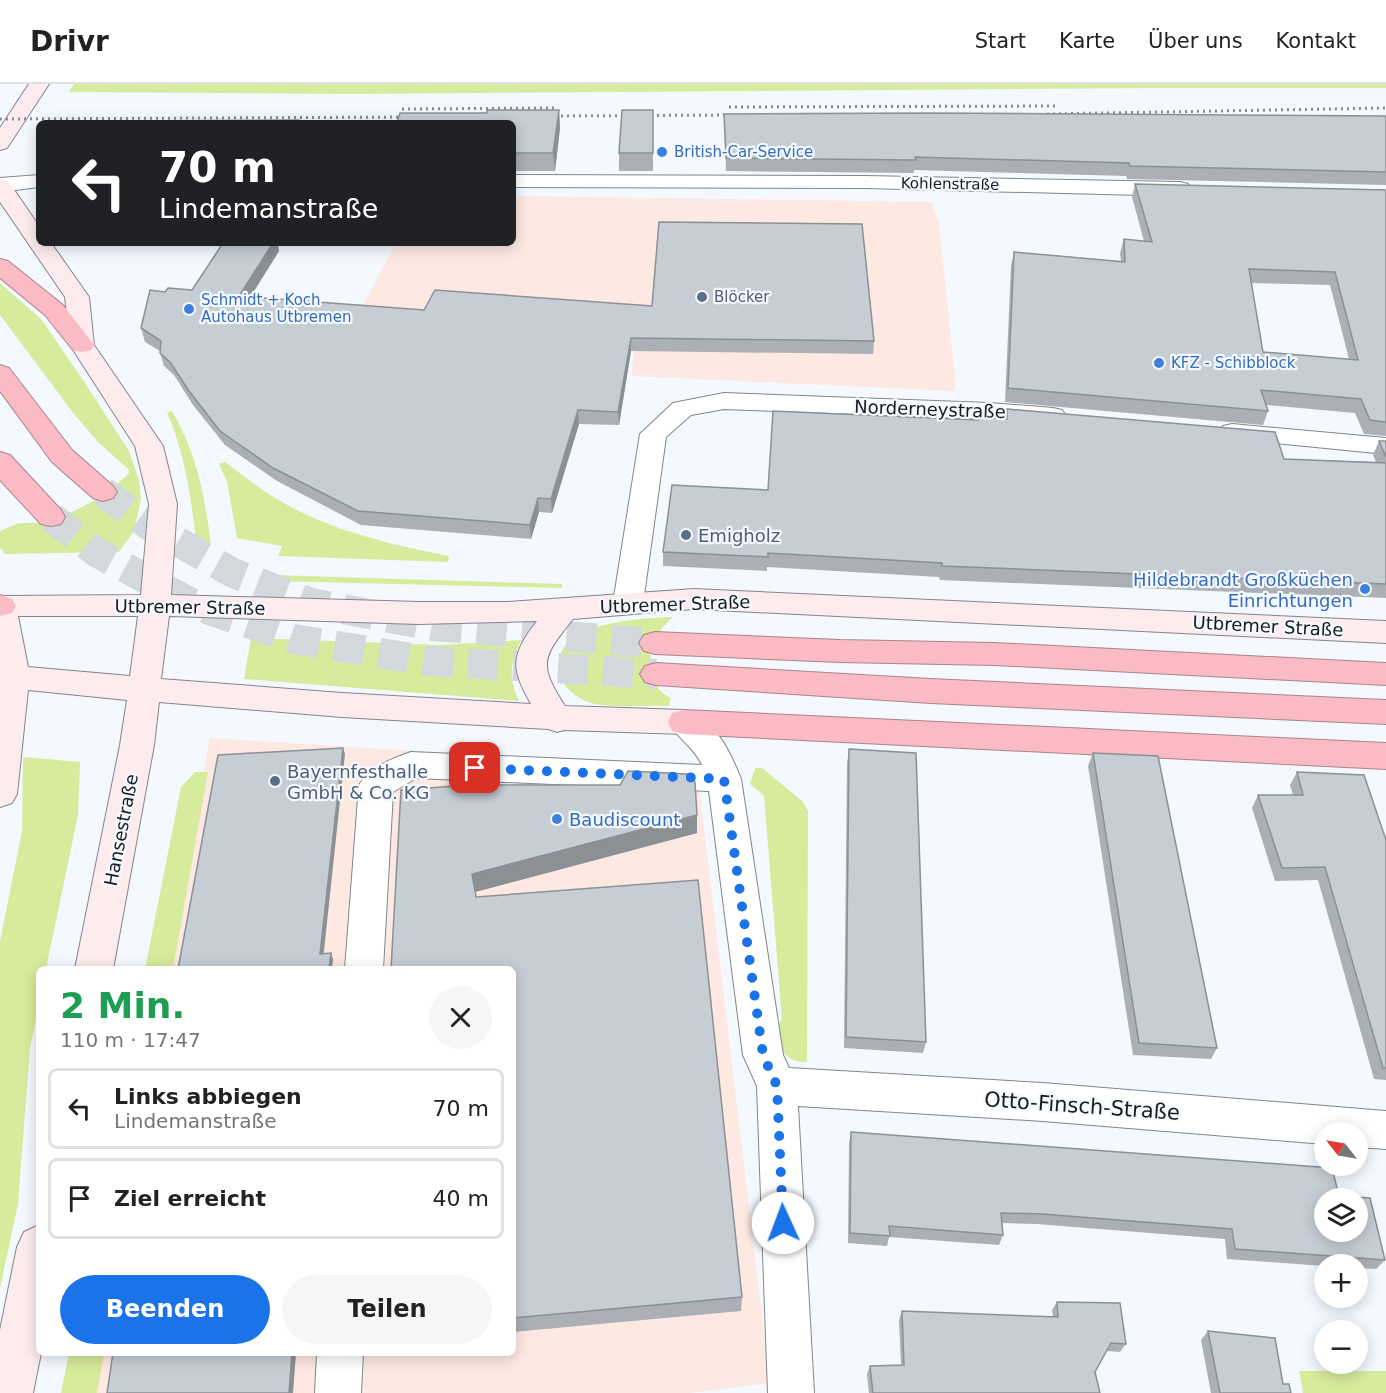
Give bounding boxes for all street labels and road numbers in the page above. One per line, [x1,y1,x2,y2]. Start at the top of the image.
street label: Kohlenstraße [901,174,999,194]
street label: Norderneystraße [854,396,1006,422]
street label: Utbremer Straße [599,591,751,617]
street label: Utbremer Straße [114,595,266,619]
street label: Utbremer Straße [1192,612,1344,640]
street label: Hansestraße [100,772,142,888]
street label: Otto-Finsch-Straße [983,1087,1181,1125]

